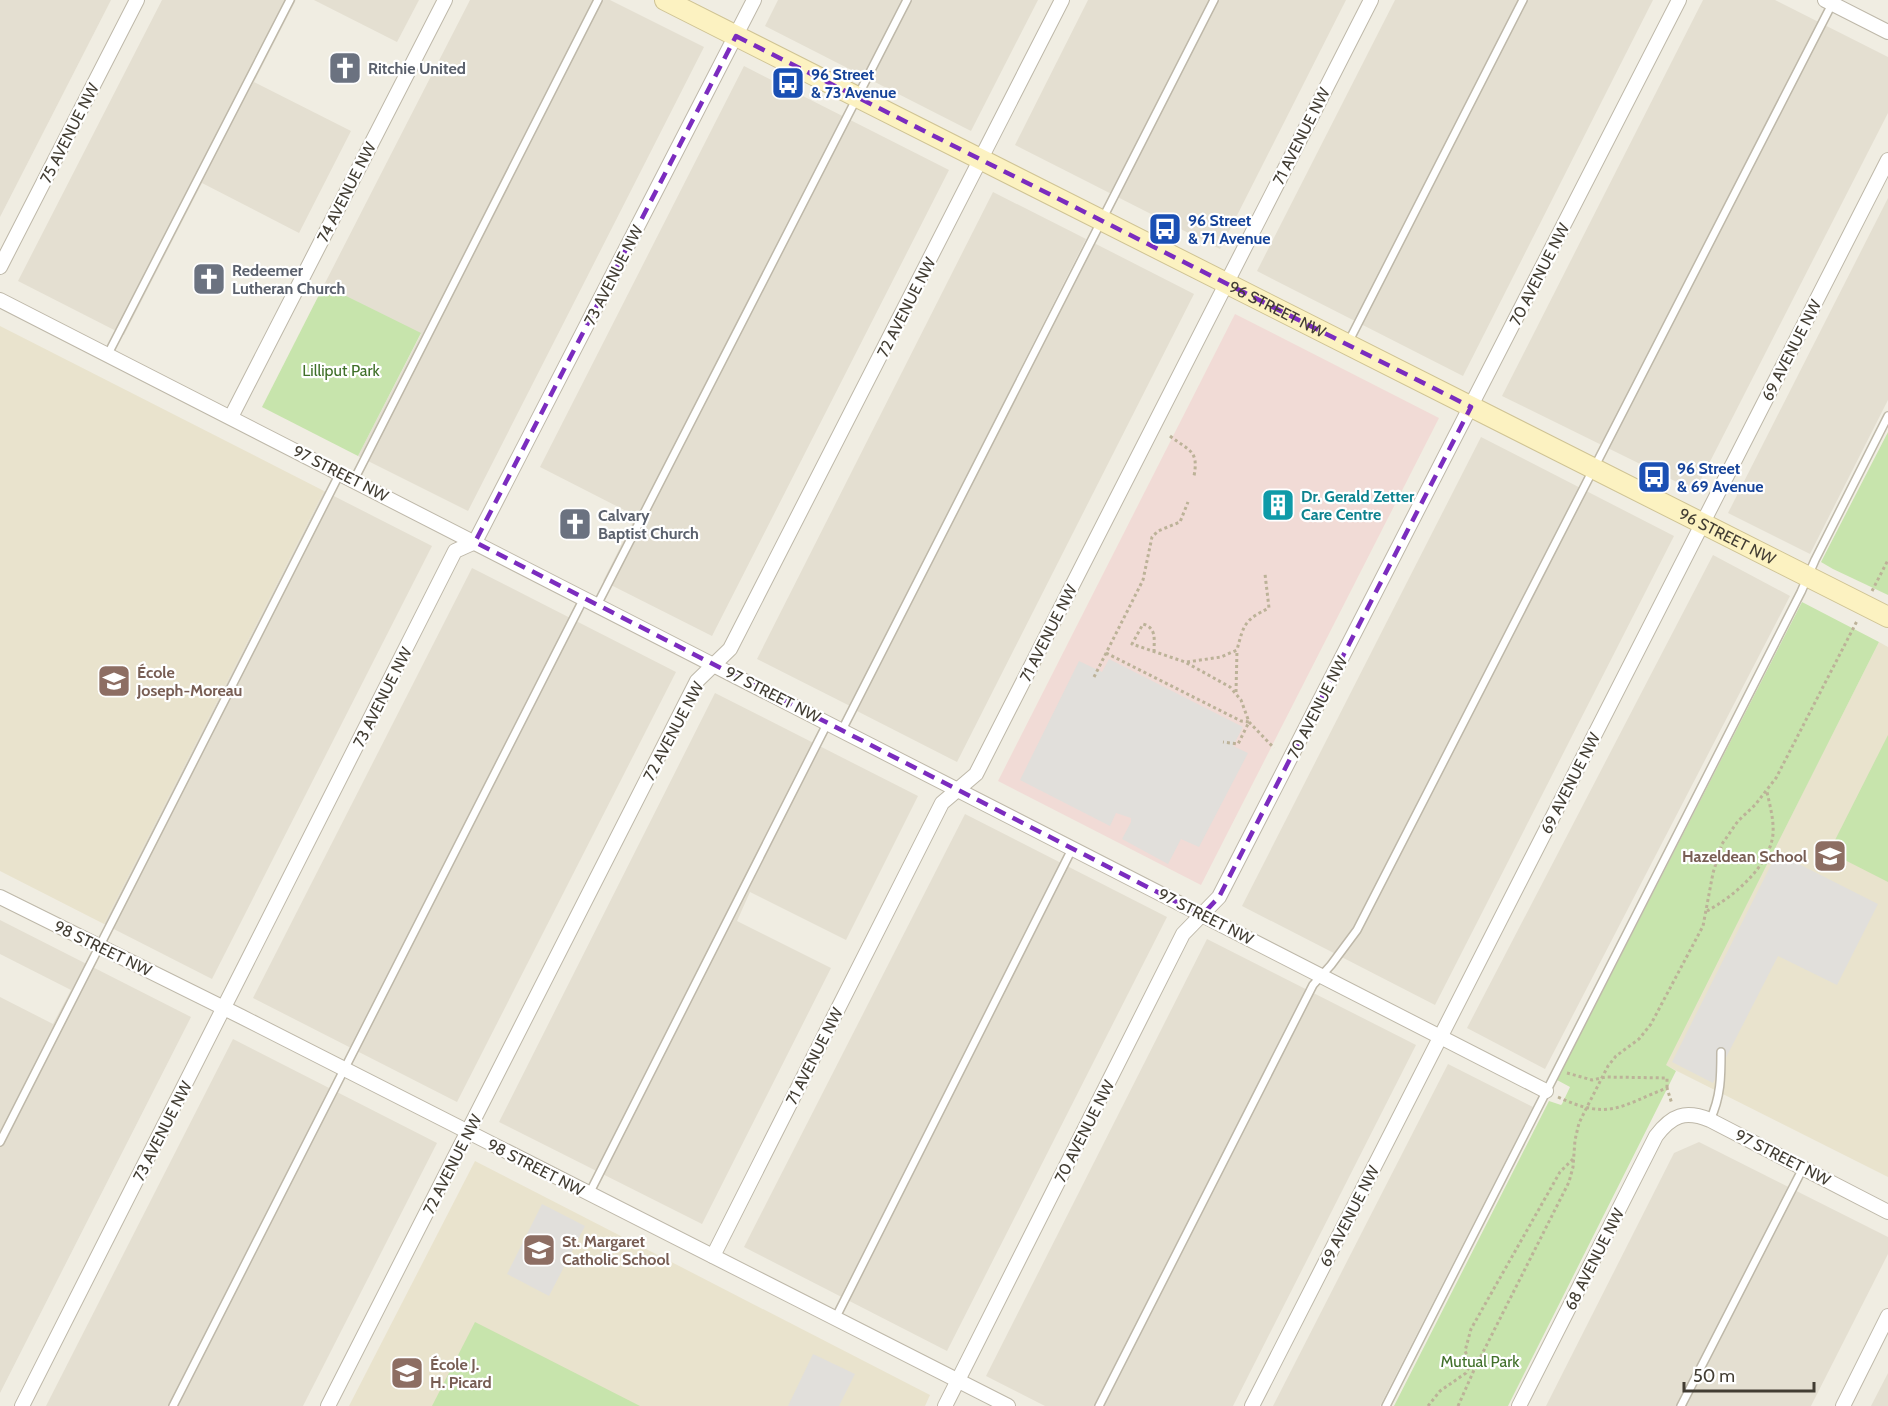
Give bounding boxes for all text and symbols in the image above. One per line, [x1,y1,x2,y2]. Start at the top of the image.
church icon: Ritchie United [327,50,363,86]
place label: Ritchie United [368,59,466,78]
bus stop icon: 96 Street & 73 Avenue [770,65,806,101]
place label: 96 Street & 73 Avenue [811,65,896,102]
street label: 75 AVENUE NW [36,79,103,186]
street label: 71 AVENUE NW [1269,84,1334,188]
street label: 74 AVENUE NW [313,138,380,245]
bus stop icon: 96 Street & 71 Avenue [1147,211,1183,247]
place label: 96 Street & 71 Avenue [1188,211,1271,248]
street label: 70 AVENUE NW [1506,219,1574,328]
street label: 73 AVENUE NW [580,221,647,328]
street label: 72 AVENUE NW [873,253,940,360]
church icon: Redeemer Lutheran Church [191,261,227,297]
place label: Redeemer Lutheran Church [232,261,345,298]
street label: 96 STREET NW [1226,277,1329,342]
street label: 69 AVENUE NW [1758,296,1826,404]
park label: Lilliput Park [302,361,381,380]
street label: 97 STREET NW [290,441,392,506]
bus stop icon: 96 Street & 69 Avenue [1636,459,1672,495]
place label: 96 Street & 69 Avenue [1677,459,1764,496]
building icon: Dr. Gerald Zetter Care Centre [1260,487,1296,523]
place label: Dr. Gerald Zetter Care Centre [1301,487,1415,524]
street label: 96 STREET NW [1676,504,1779,569]
church icon: Calvary Baptist Church [557,506,593,542]
place label: Calvary Baptist Church [598,506,699,543]
street label: 71 AVENUE NW [1016,581,1081,685]
street label: 73 AVENUE NW [349,643,416,750]
street label: 70 AVENUE NW [1284,652,1352,761]
street label: 97 STREET NW [722,662,824,727]
school or university icon: École Joseph-Moreau [96,663,132,699]
place label: École Joseph-Moreau [136,663,242,700]
street label: 72 AVENUE NW [639,678,708,784]
street label: 69 AVENUE NW [1537,729,1605,837]
school or university icon: Hazeldean School [1812,838,1848,874]
place label: Hazeldean School [1682,847,1807,866]
street label: 97 STREET NW [1155,884,1257,949]
street label: 98 STREET NW [51,917,155,981]
street label: 71 AVENUE NW [782,1004,847,1108]
street label: 70 AVENUE NW [1051,1076,1119,1185]
street label: 73 AVENUE NW [129,1077,196,1184]
street label: 72 AVENUE NW [419,1110,486,1217]
street label: 97 STREET NW [1732,1125,1834,1190]
street label: 98 STREET NW [484,1135,588,1200]
street label: 69 AVENUE NW [1316,1162,1384,1270]
street label: 68 AVENUE NW [1561,1204,1629,1313]
school or university icon: St. Margaret Catholic School [521,1232,557,1268]
place label: St. Margaret Catholic School [562,1232,670,1269]
park label: Mutual Park [1441,1352,1520,1371]
school or university icon: École J. H. Picard [389,1355,425,1391]
place label: École J. H. Picard [430,1355,492,1392]
scale bar [1684,1355,1814,1393]
text: 50 m [1693,1365,1735,1387]

